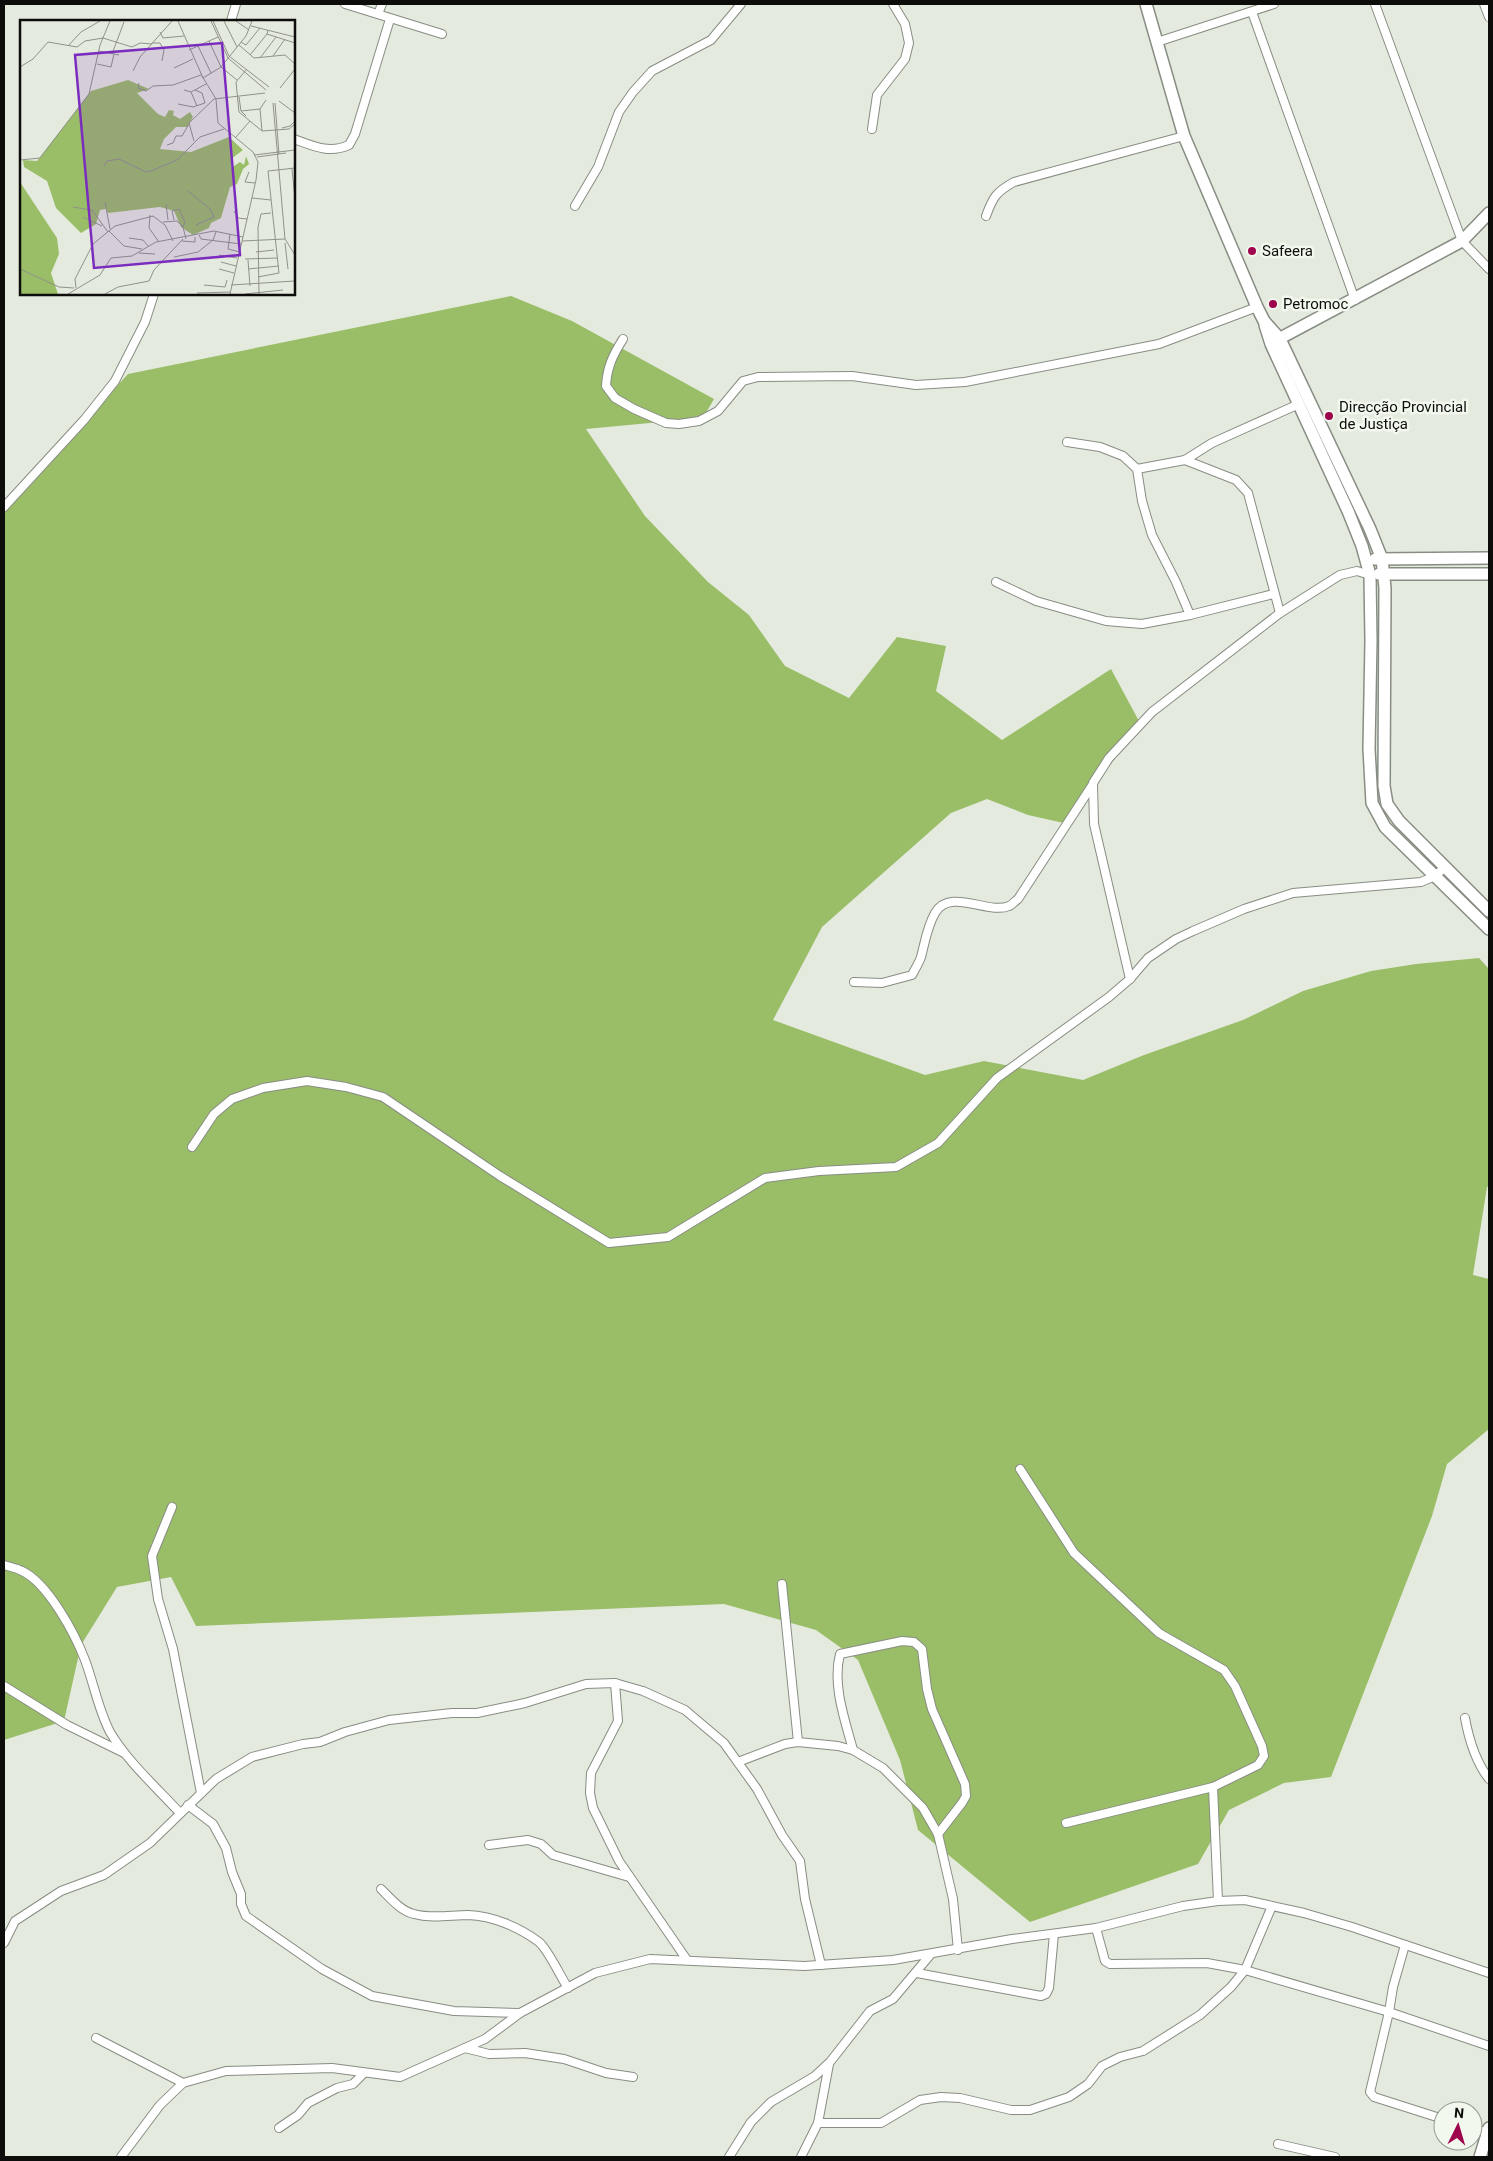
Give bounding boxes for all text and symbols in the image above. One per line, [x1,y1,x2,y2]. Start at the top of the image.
inset map [20,20,295,295]
place label: Safeera [1262,242,1313,260]
marker: Safeera [1246,245,1258,257]
place label: Petromoc [1283,295,1348,313]
marker: Petromoc [1267,298,1279,310]
place label: Direcção Provincial de Justiça [1339,398,1467,433]
marker: Direcção Provincial de Justiça [1323,410,1335,422]
north arrow [1433,2101,1483,2151]
text: N [1454,2105,1465,2121]

